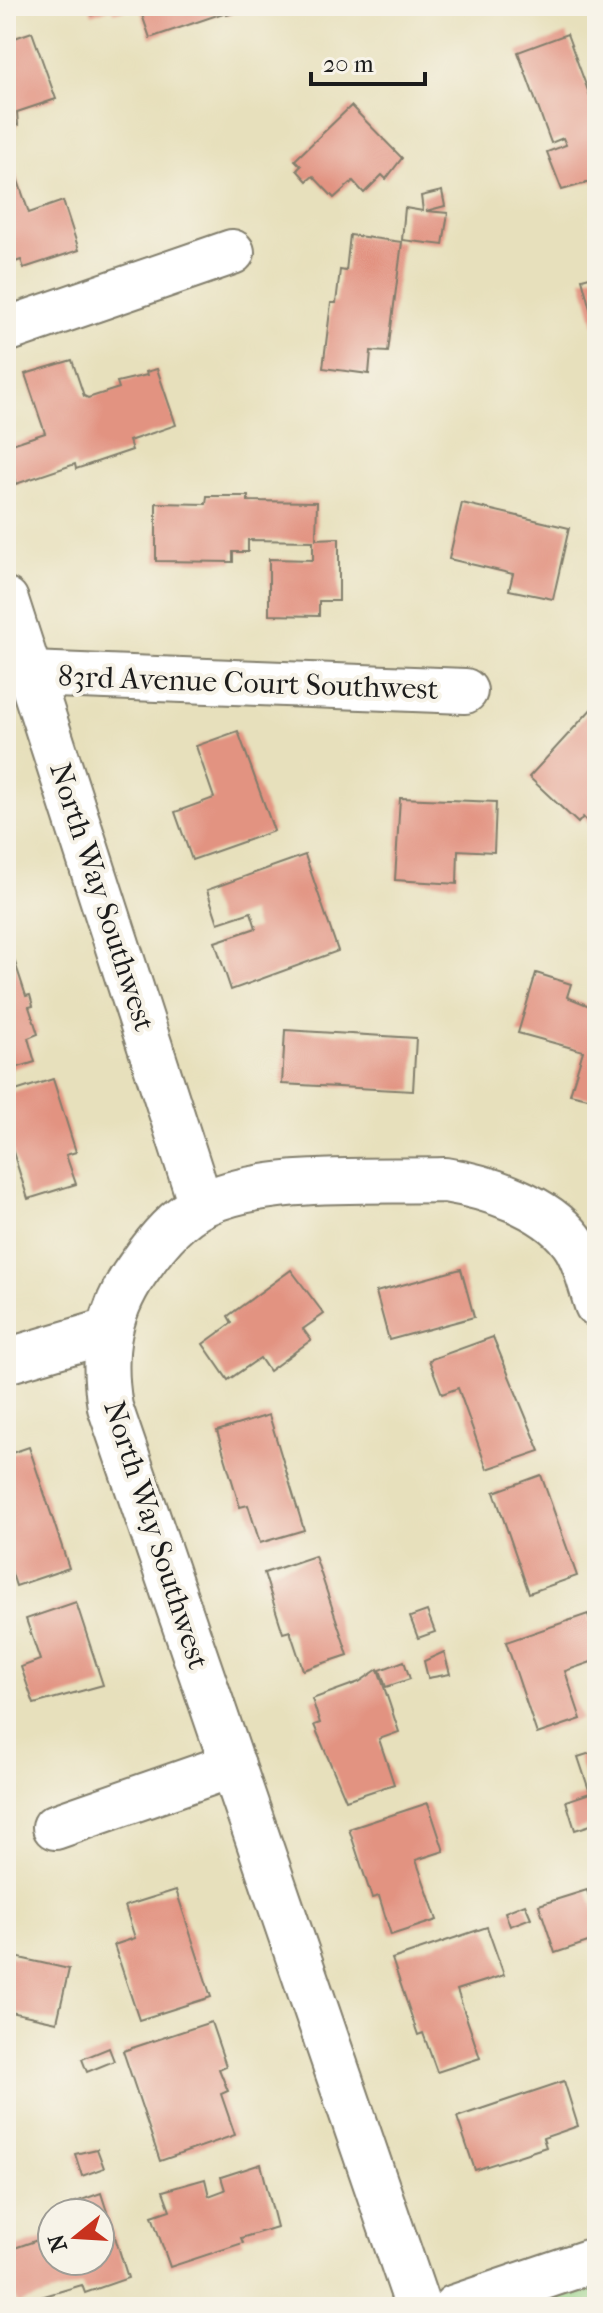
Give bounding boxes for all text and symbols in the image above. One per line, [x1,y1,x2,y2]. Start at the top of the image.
scale bar [311,36,425,86]
text: 20 m [323,50,374,78]
street label: 83rd Avenue Court Southwest [57,659,439,707]
street label: North Way Southwest [42,758,162,1036]
street label: North Way Southwest [96,1396,216,1674]
north arrow [36,2197,116,2277]
text: N [43,2231,73,2255]

